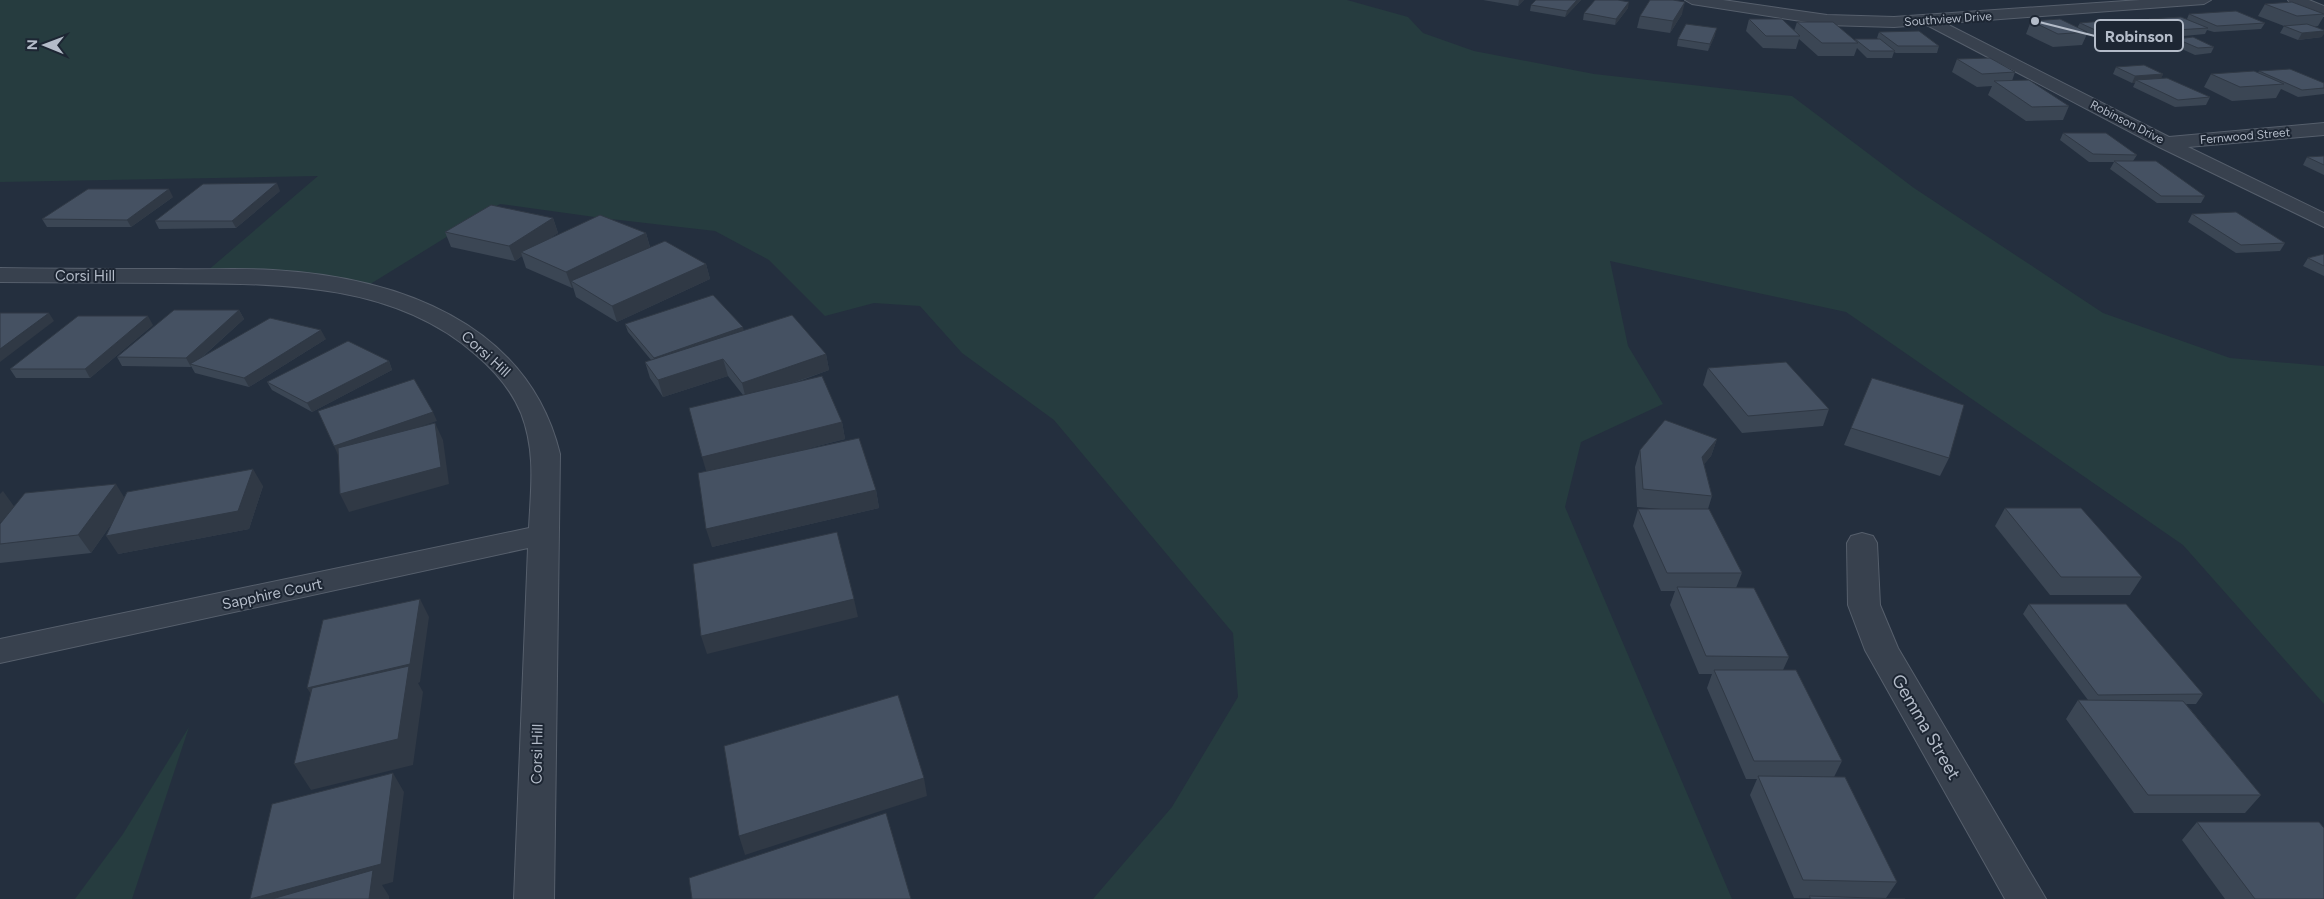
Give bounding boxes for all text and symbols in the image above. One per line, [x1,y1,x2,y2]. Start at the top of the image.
street label: Southview Drive [1904,9,1993,29]
north arrow [20,20,70,70]
callout: Robinson [2095,20,2183,51]
text: Robinson [2105,27,2173,46]
text: N [24,39,41,50]
street label: Robinson Drive [2088,97,2167,147]
street label: Fernwood Street [2199,125,2291,147]
street label: Corsi Hill [55,267,115,285]
street label: Corsi Hill [458,327,514,381]
street label: Sapphire Court [220,575,324,613]
street label: Gemma Street [1887,670,1965,784]
street label: Corsi Hill [527,724,547,784]

